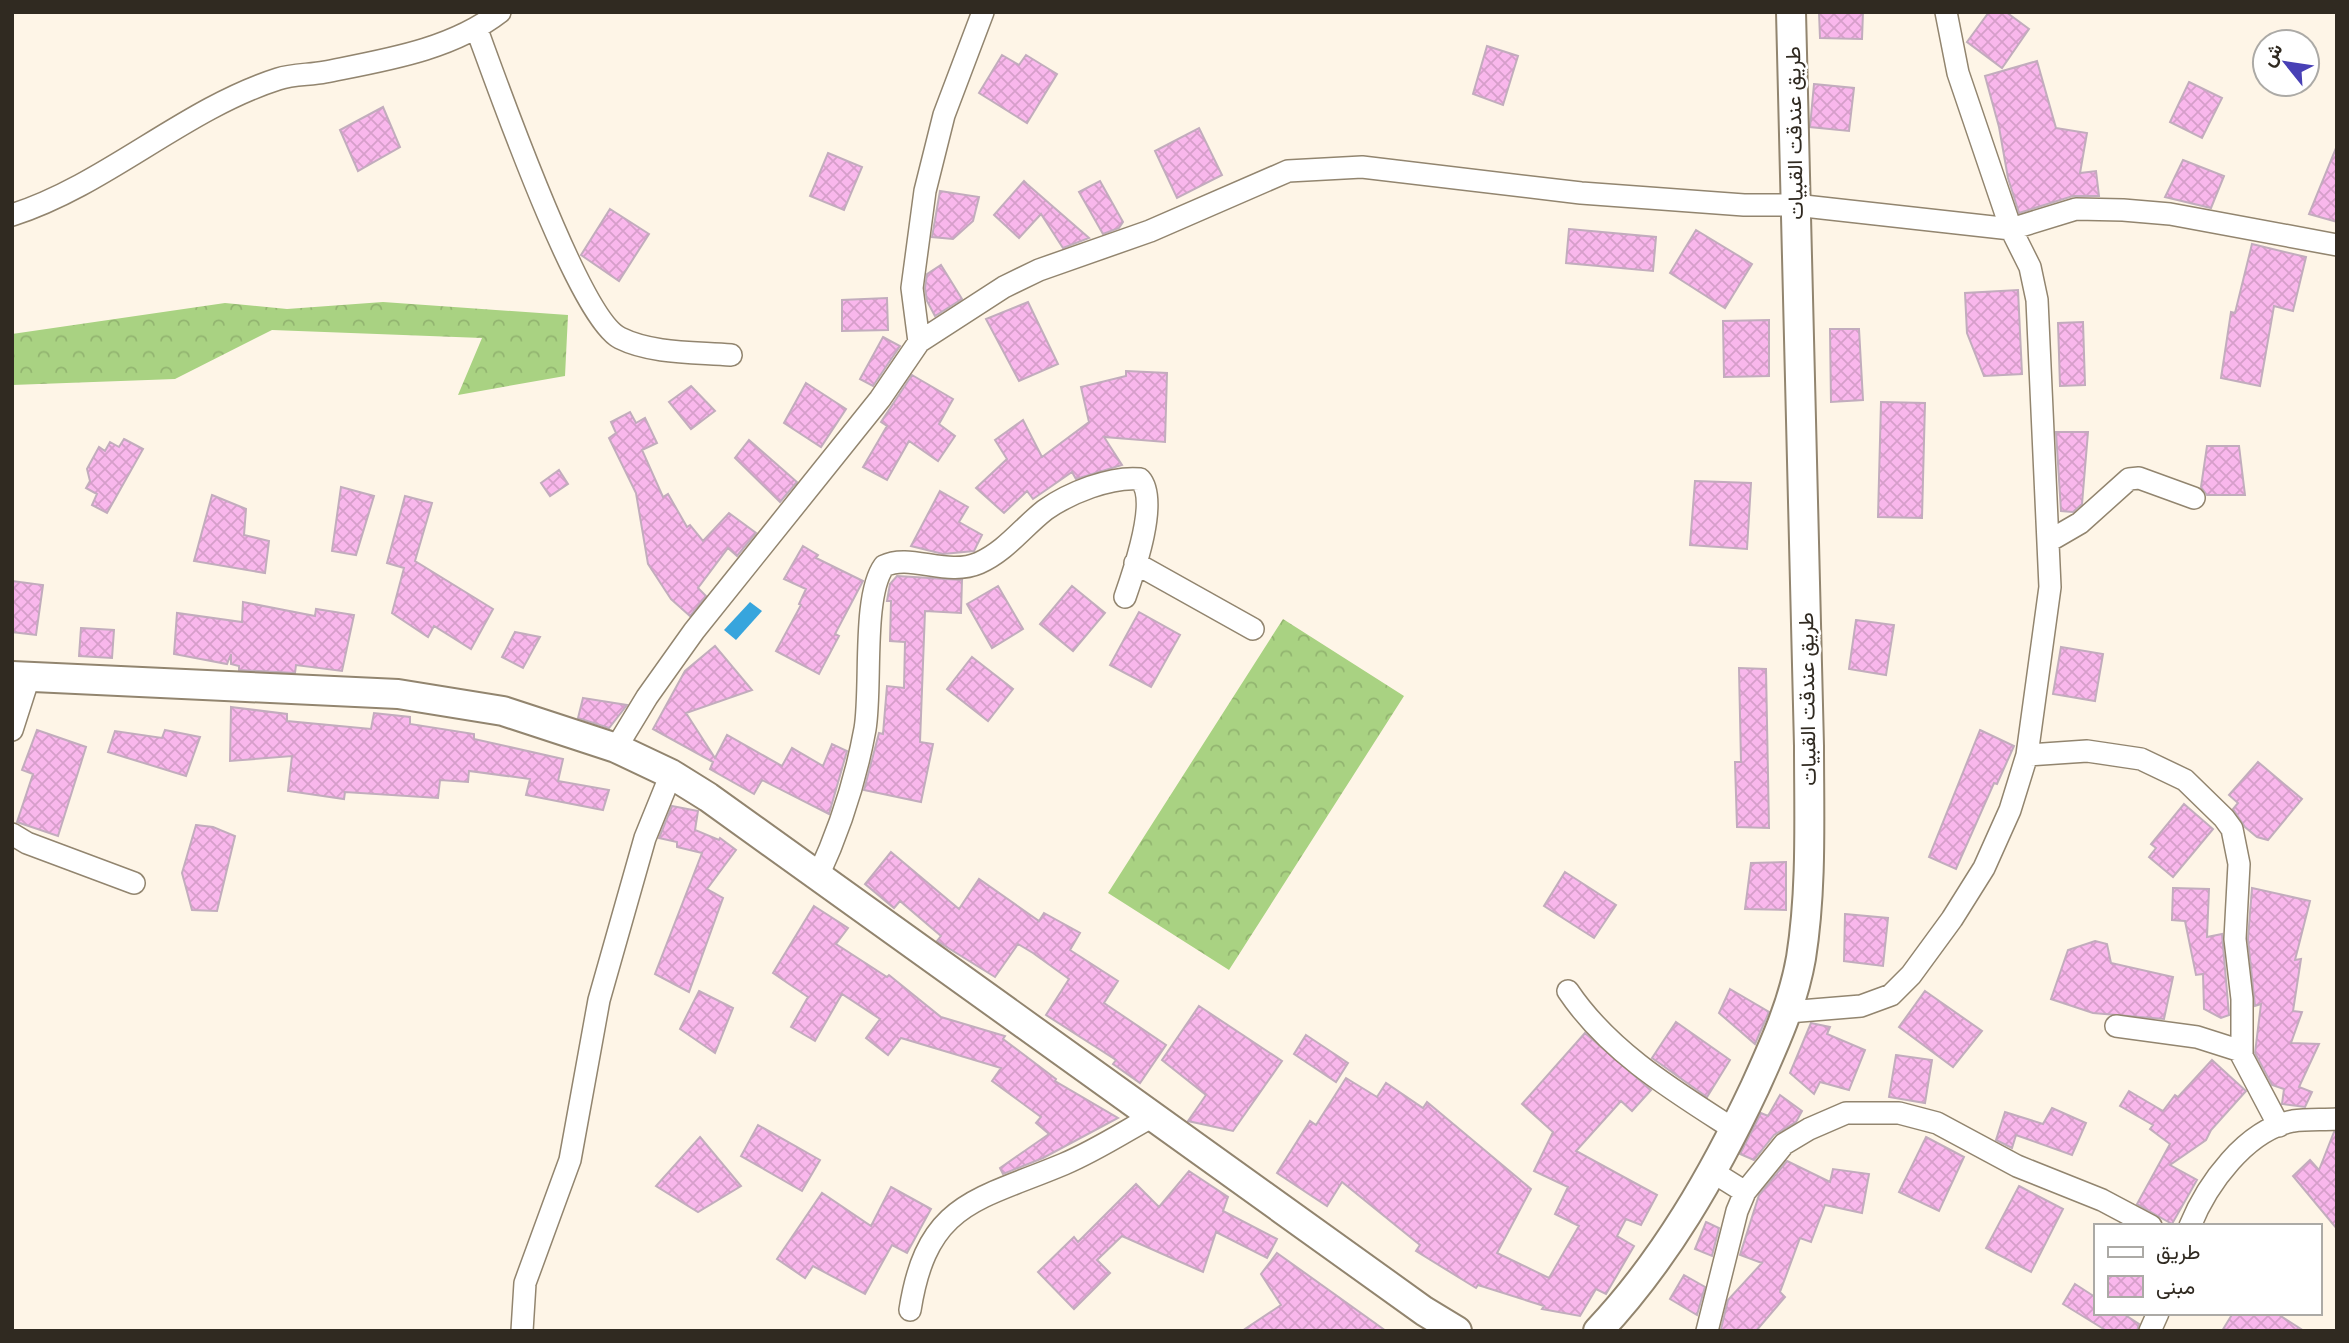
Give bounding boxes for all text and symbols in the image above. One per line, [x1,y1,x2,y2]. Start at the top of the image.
north arrow [2251,28,2321,98]
text: ش [2256,39,2287,70]
street label: طريق عندقت القبيات [1780,46,1809,220]
street label: طريق عندقت القبيات [1793,612,1822,786]
legend [2094,1224,2321,1315]
text: طريق [2156,1239,2201,1265]
text: مبنى [2156,1274,2195,1299]

